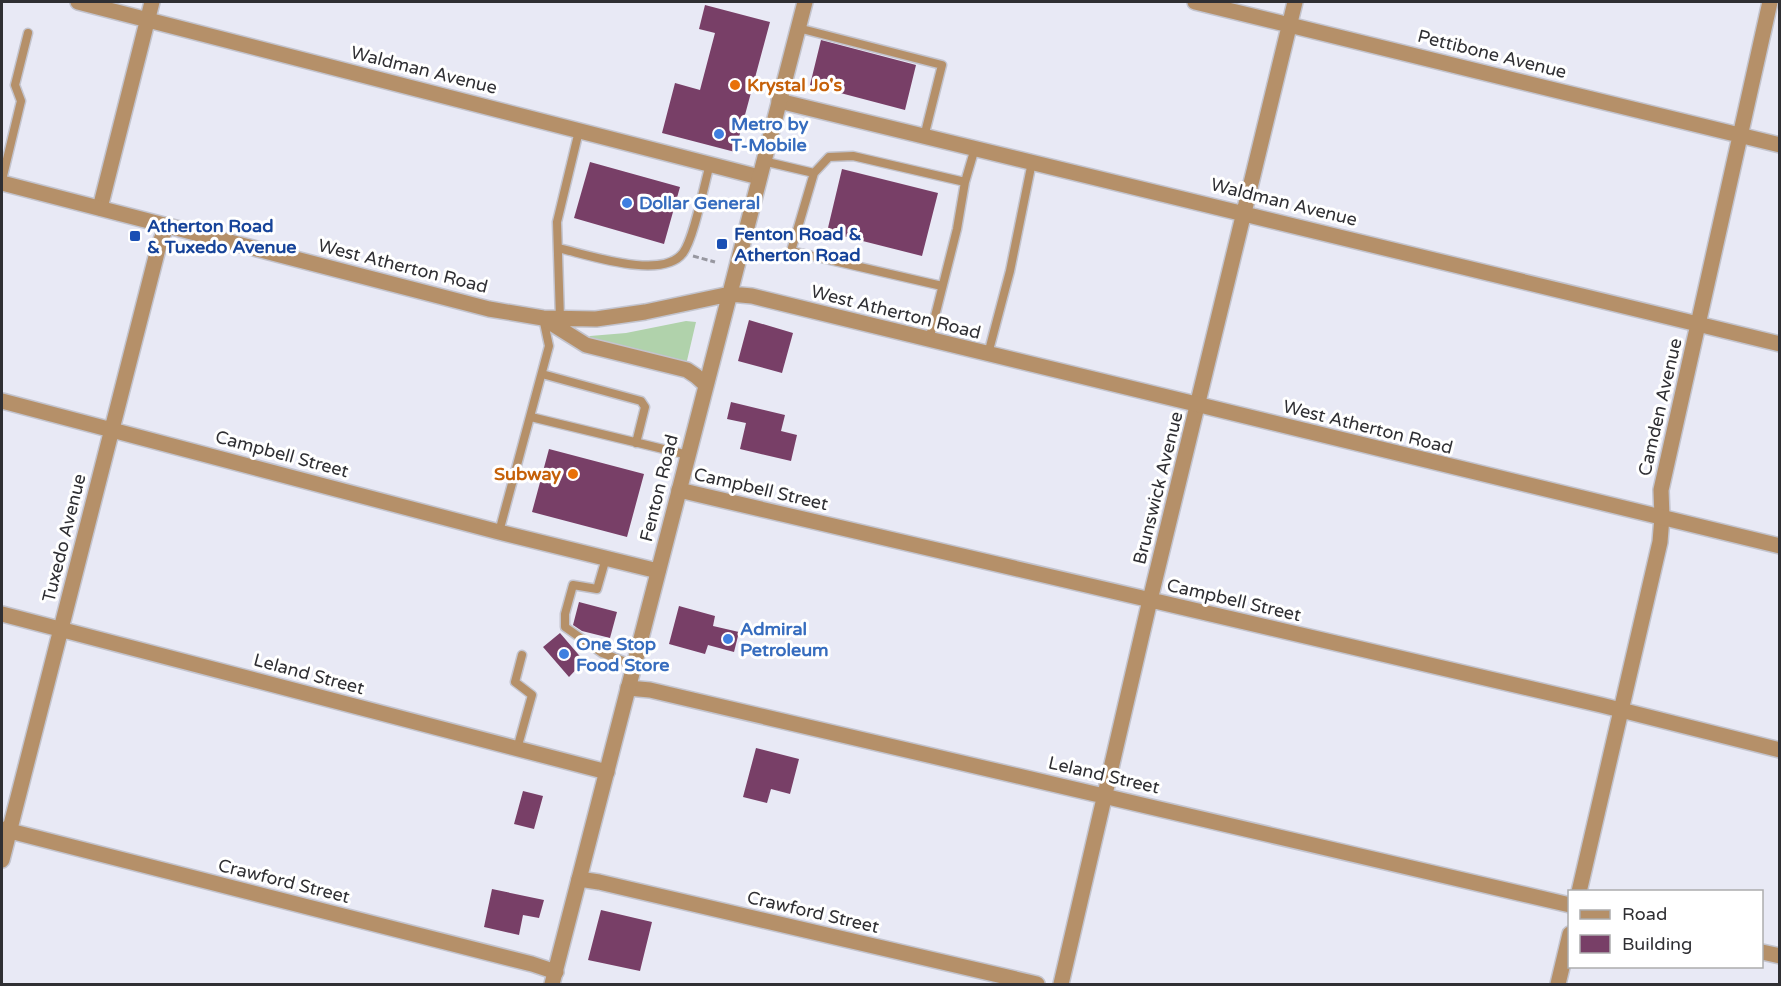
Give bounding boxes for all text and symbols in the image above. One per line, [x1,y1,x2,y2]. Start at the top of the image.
street label: Pettibone Avenue [1415,25,1569,83]
street label: Waldman Avenue [348,41,500,99]
place label: Krystal Jo's [747,74,842,96]
marker: Krystal Jo's [728,78,742,92]
place label: Metro by T-Mobile [730,113,809,156]
marker: Metro by T-Mobile [712,127,726,141]
street label: Waldman Avenue [1208,173,1360,231]
place label: Dollar General [639,192,760,214]
marker: Dollar General [620,196,634,210]
place label: Atherton Road & Tuxedo Avenue [147,215,297,258]
place label: Fenton Road & Atherton Road [734,223,862,266]
marker: Atherton Road & Tuxedo Avenue [128,229,142,243]
street label: West Atherton Road [316,234,490,298]
marker: Fenton Road & Atherton Road [715,237,729,251]
street label: West Atherton Road [809,280,983,344]
street label: Camden Avenue [1633,336,1687,478]
street label: West Atherton Road [1281,395,1455,459]
street label: Brunswick Avenue [1128,409,1188,567]
street label: Campbell Street [213,426,351,482]
street label: Fenton Road [635,432,683,544]
place label: Subway [494,463,561,485]
street label: Campbell Street [692,463,830,515]
marker: Subway [566,467,580,481]
street label: Tuxedo Avenue [37,471,91,605]
street label: Campbell Street [1165,574,1303,626]
place label: Admiral Petroleum [740,618,829,661]
marker: Admiral Petroleum [721,632,735,646]
place label: One Stop Food Store [576,633,669,676]
marker: One Stop Food Store [557,647,571,661]
street label: Leland Street [251,649,367,699]
street label: Leland Street [1046,752,1162,799]
street label: Crawford Street [216,854,352,908]
street label: Crawford Street [745,886,881,938]
legend [1568,890,1763,968]
text: Road [1622,903,1667,925]
text: Building [1622,933,1692,955]

